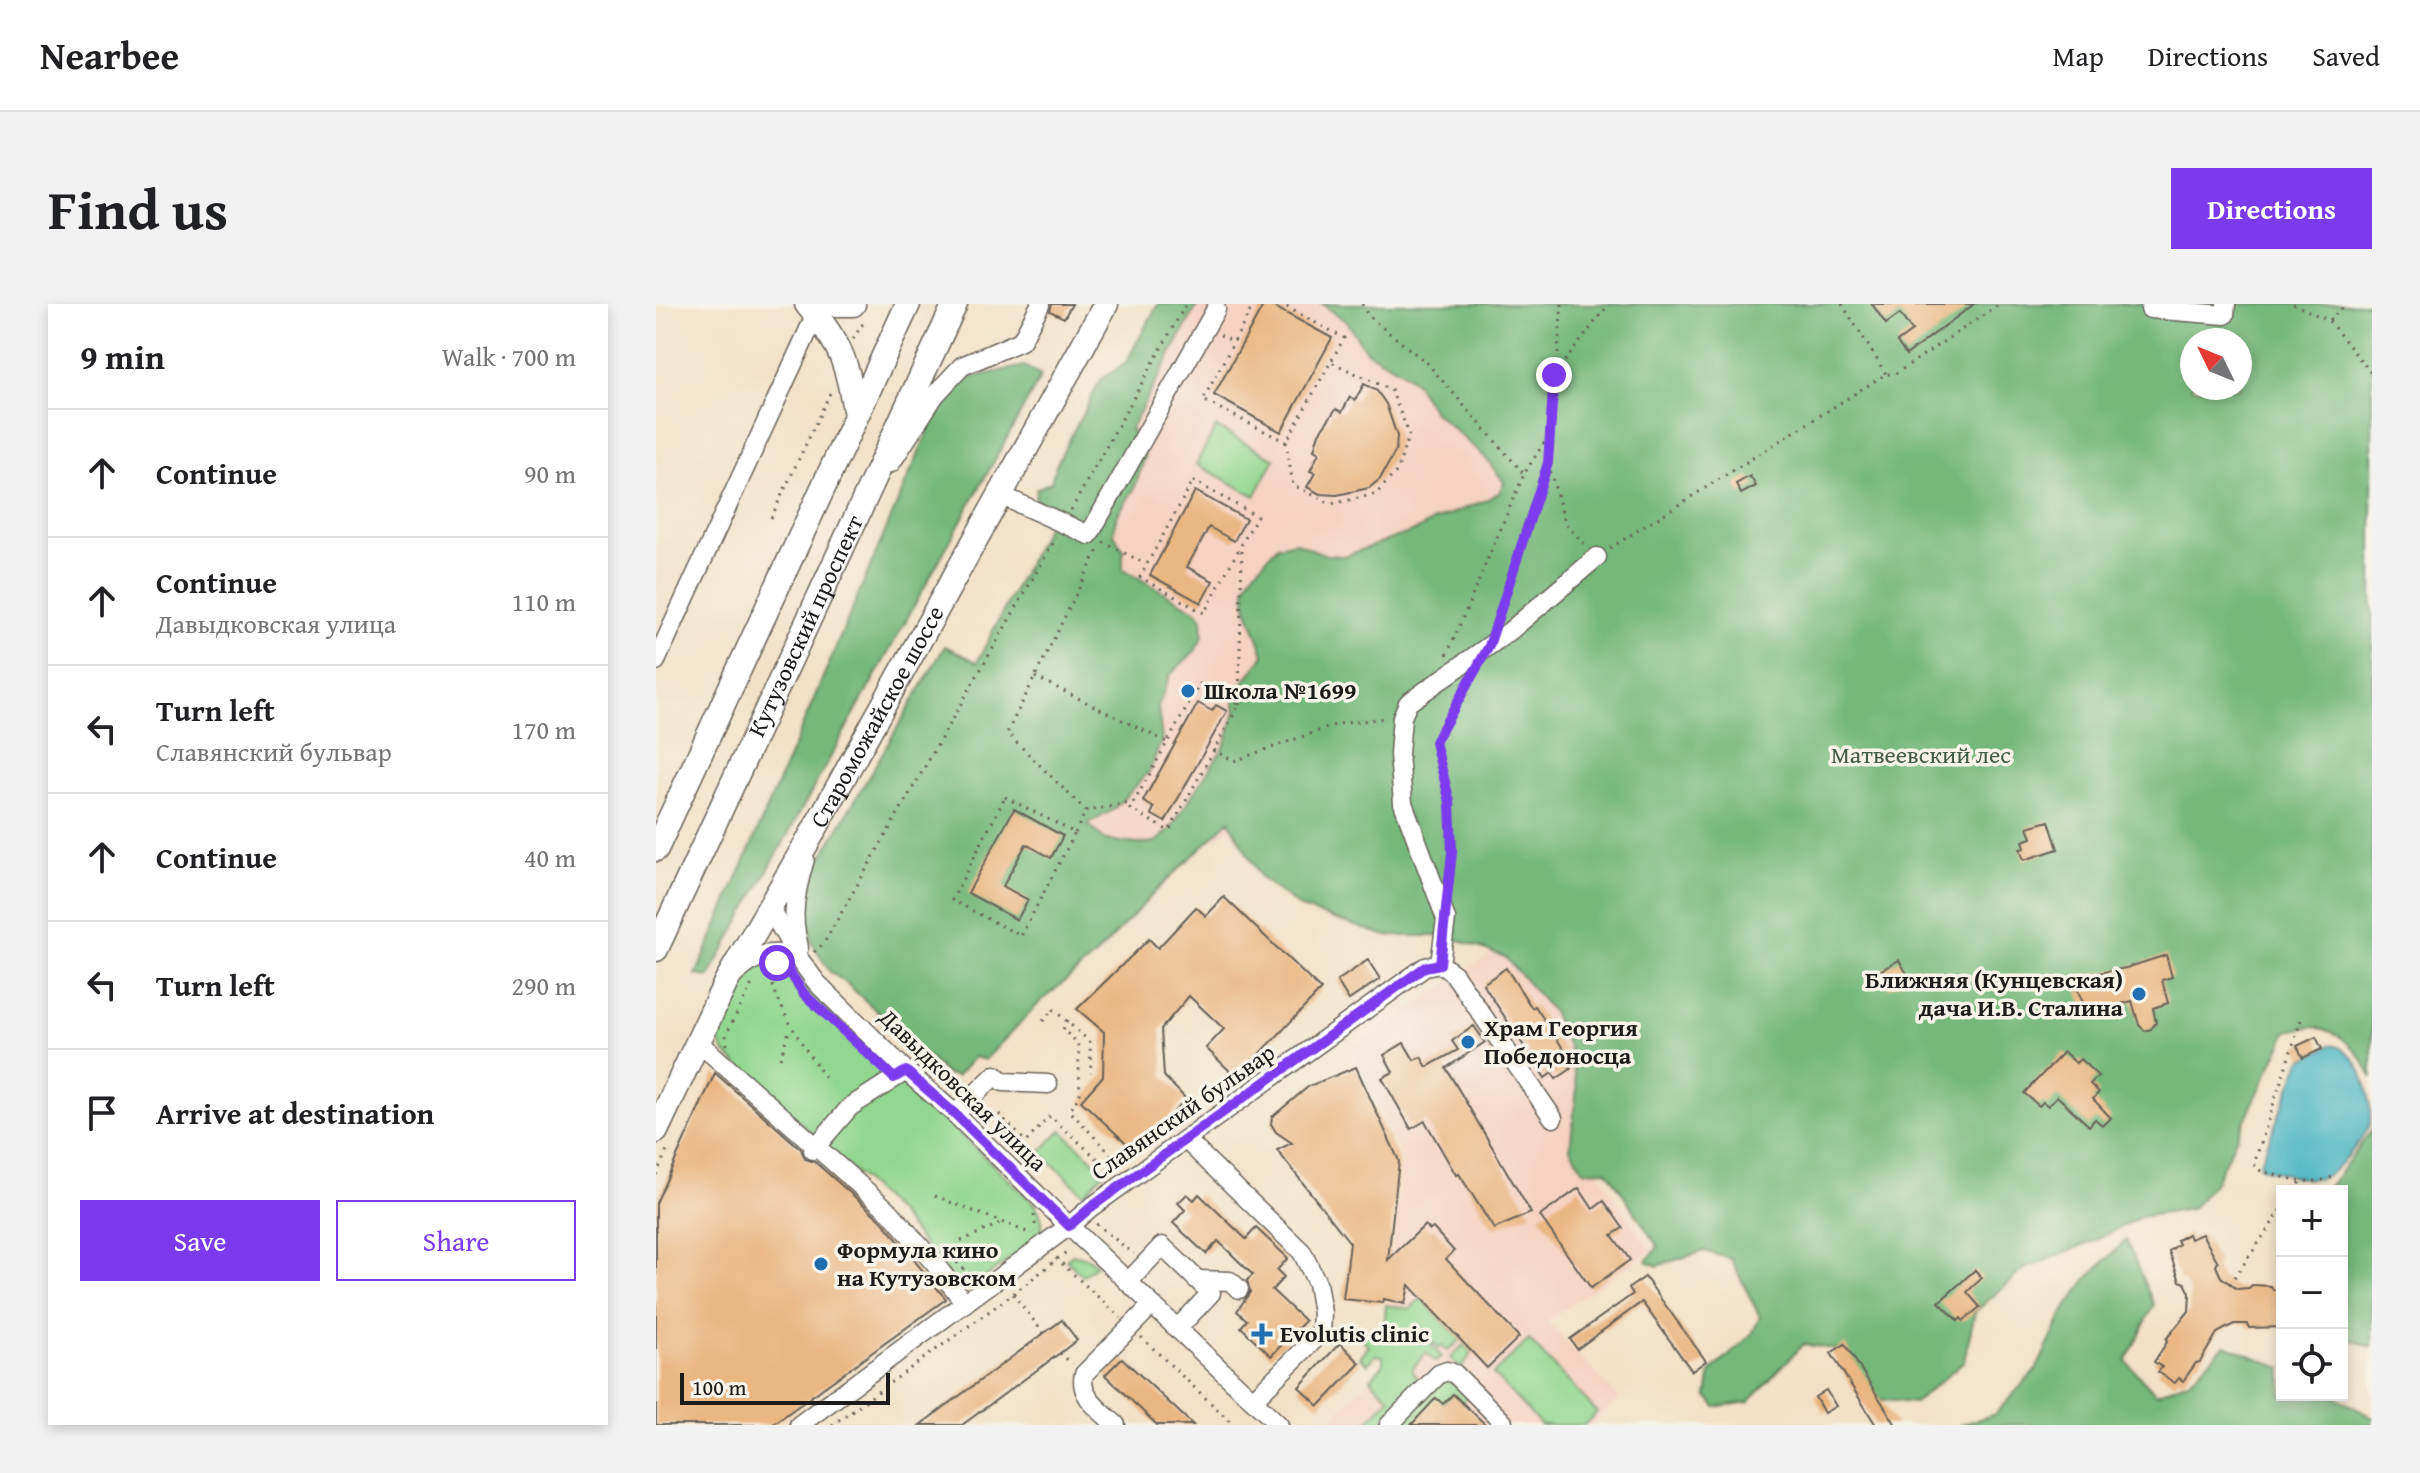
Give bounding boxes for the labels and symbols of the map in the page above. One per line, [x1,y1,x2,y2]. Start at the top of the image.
north arrow [2180,328,2252,400]
route end [1536,357,1572,393]
street label: Кутузовский проспект [739,509,872,742]
street label: Староможайское шоссе [801,599,952,834]
place label: Школа №1699 [1204,673,1356,708]
marker: Школа №1699 [1179,682,1197,700]
park label: Матвеевский лес [1831,737,2011,772]
route start [759,945,795,981]
place label: Ближняя (Кунцевская) дача И.В. Сталина [1865,962,2124,1025]
marker: Ближняя (Кунцевская) дача И.В. Сталина [2130,985,2148,1003]
street label: Давыдковская улица [871,999,1056,1180]
place label: Храм Георгия Победоносца [1484,1010,1638,1073]
marker: Храм Георгия Победоносца [1459,1033,1477,1051]
street label: Славянский бульвар [1084,1035,1282,1188]
place label: Формула кино на Кутузовском [837,1232,1016,1295]
marker: Формула кино на Кутузовском [812,1255,830,1273]
place label: Evolutis clinic [1280,1316,1429,1351]
marker: Evolutis clinic [1251,1323,1273,1345]
scale bar [680,1369,890,1405]

